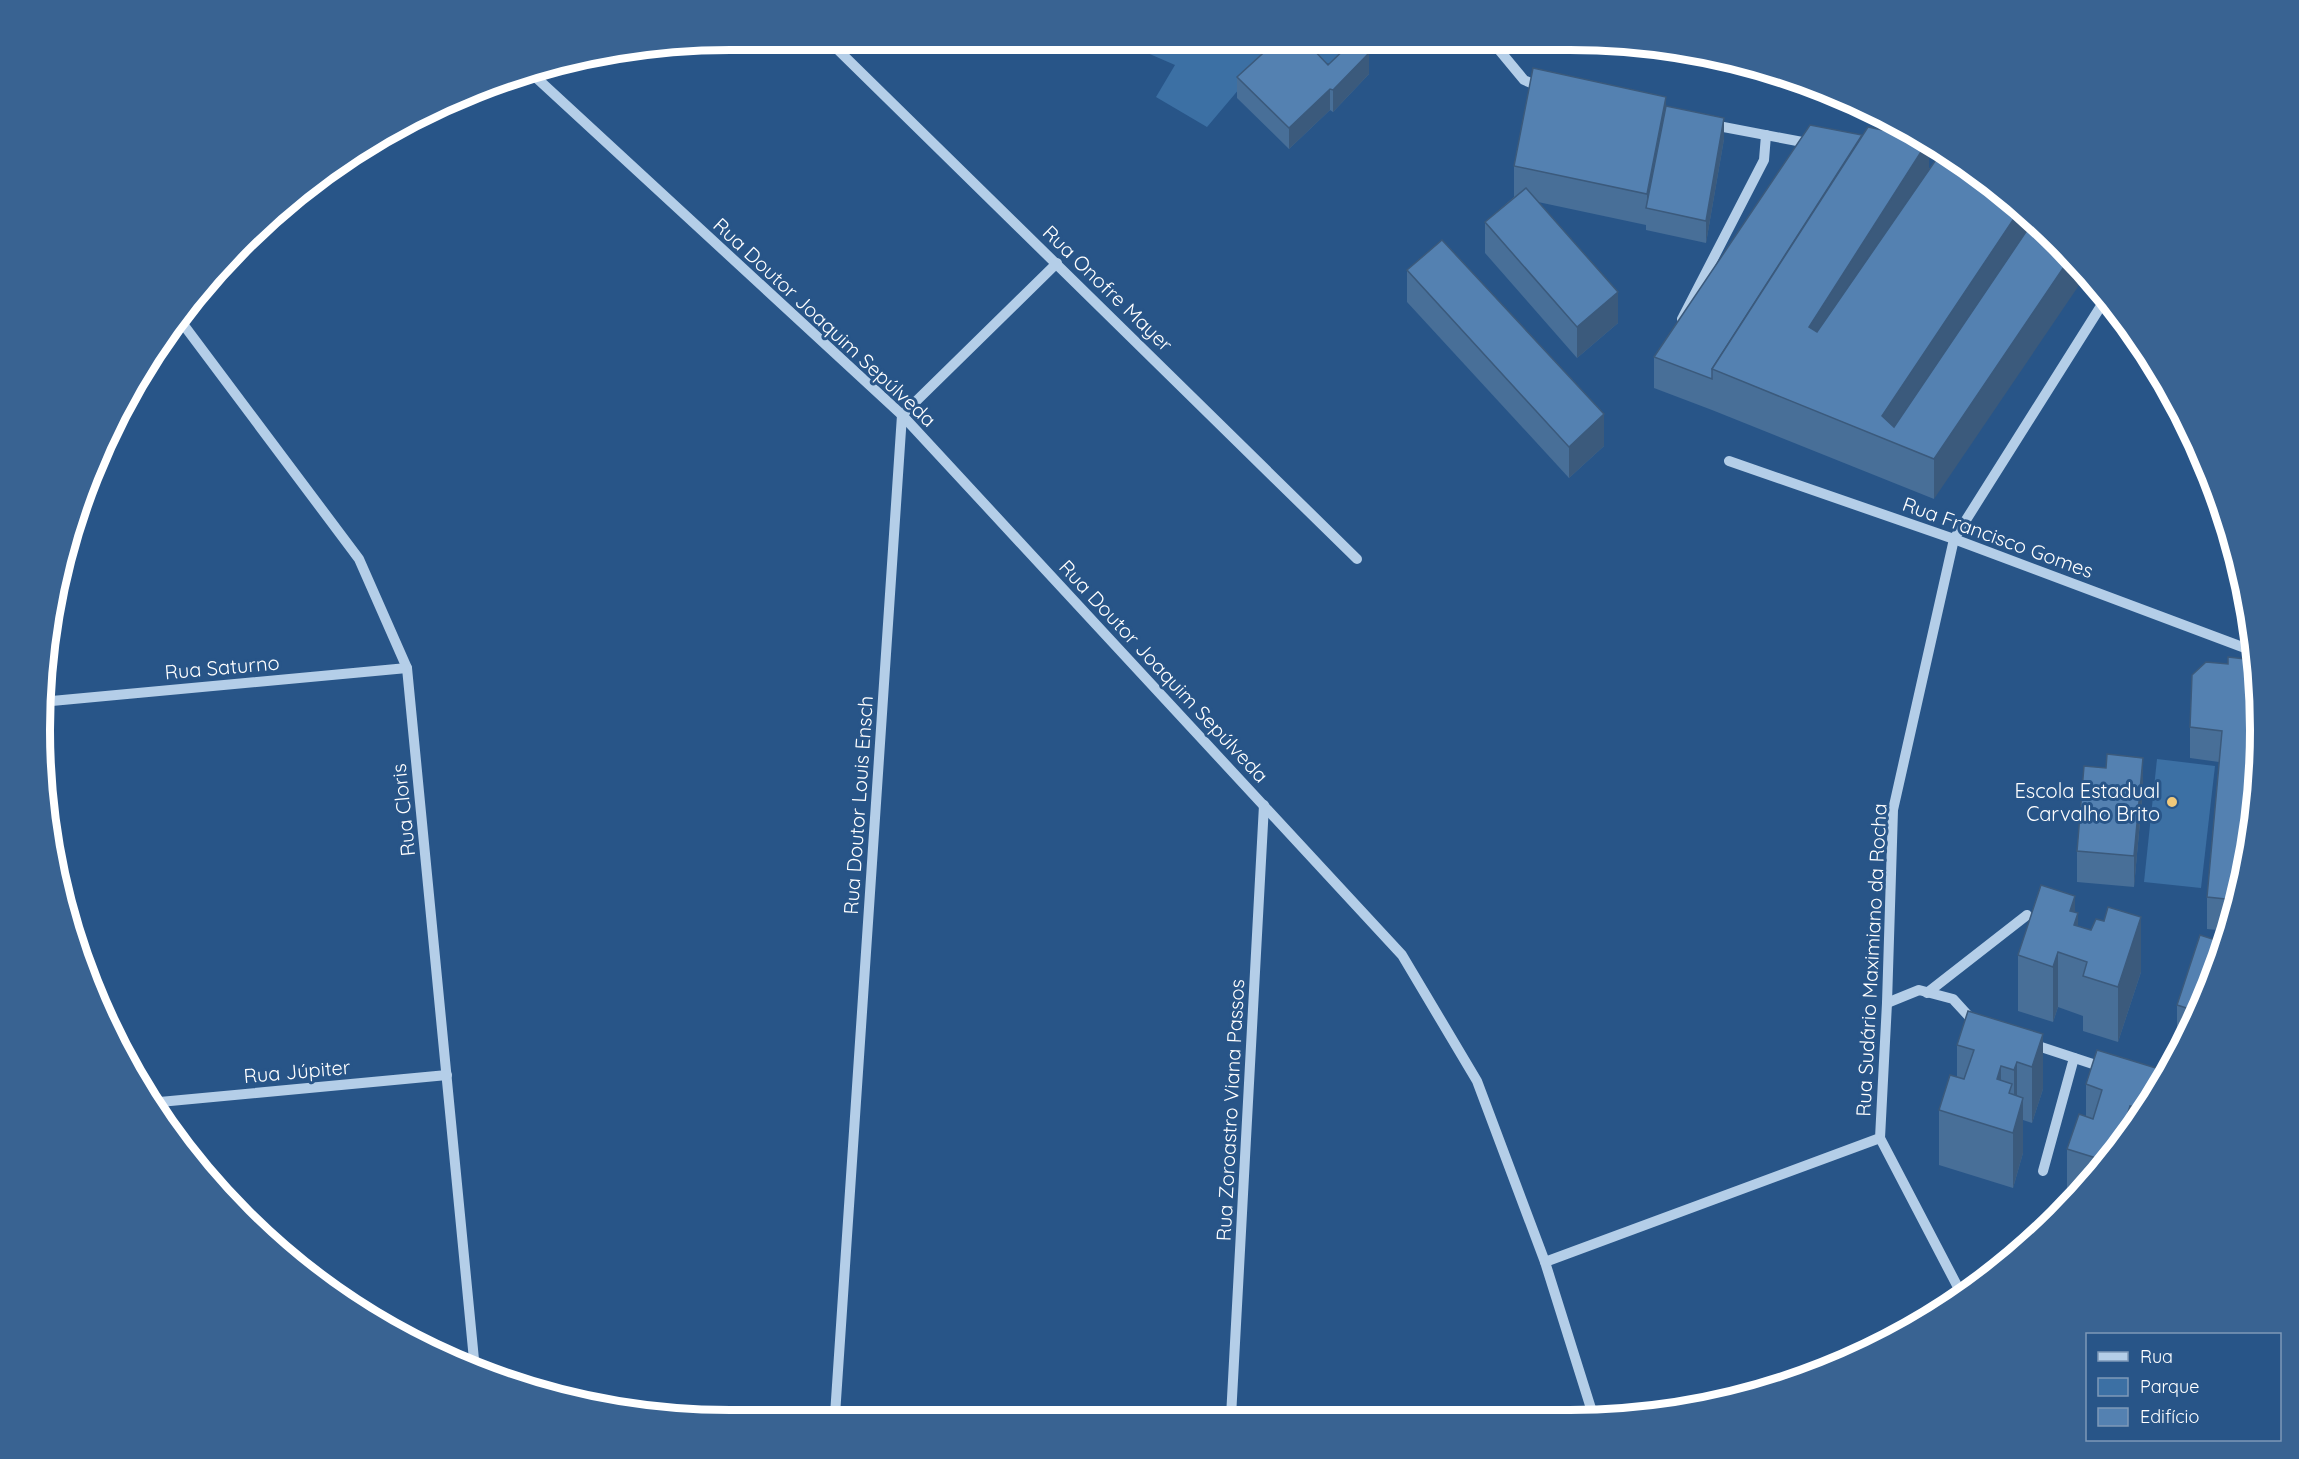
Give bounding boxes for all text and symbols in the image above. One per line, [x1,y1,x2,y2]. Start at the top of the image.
street label: Rua Doutor Joaquim Sepúlveda [708,212,942,432]
street label: Rua Onofre Mayer [1038,220,1178,357]
street label: Rua Francisco Gomes [1899,491,2097,583]
street label: Rua Doutor Joaquim Sepúlveda [1054,554,1274,788]
street label: Rua Saturno [164,650,280,684]
street label: Rua Doutor Louis Ensch [838,695,878,915]
street label: Rua Cloris [386,762,420,858]
place label: Escola Estadual Carvalho Brito [2014,778,2160,826]
marker: Escola Estadual Carvalho Brito [2165,795,2179,809]
street label: Rua Sudário Maximiano da Rocha [1850,803,1892,1117]
street label: Rua Zoroastro Viana Passos [1211,978,1249,1242]
street label: Rua Júpiter [243,1054,352,1088]
legend [2086,1333,2281,1441]
text: Rua [2140,1345,2173,1368]
text: Parque [2140,1375,2199,1398]
text: Edifício [2140,1405,2199,1428]

